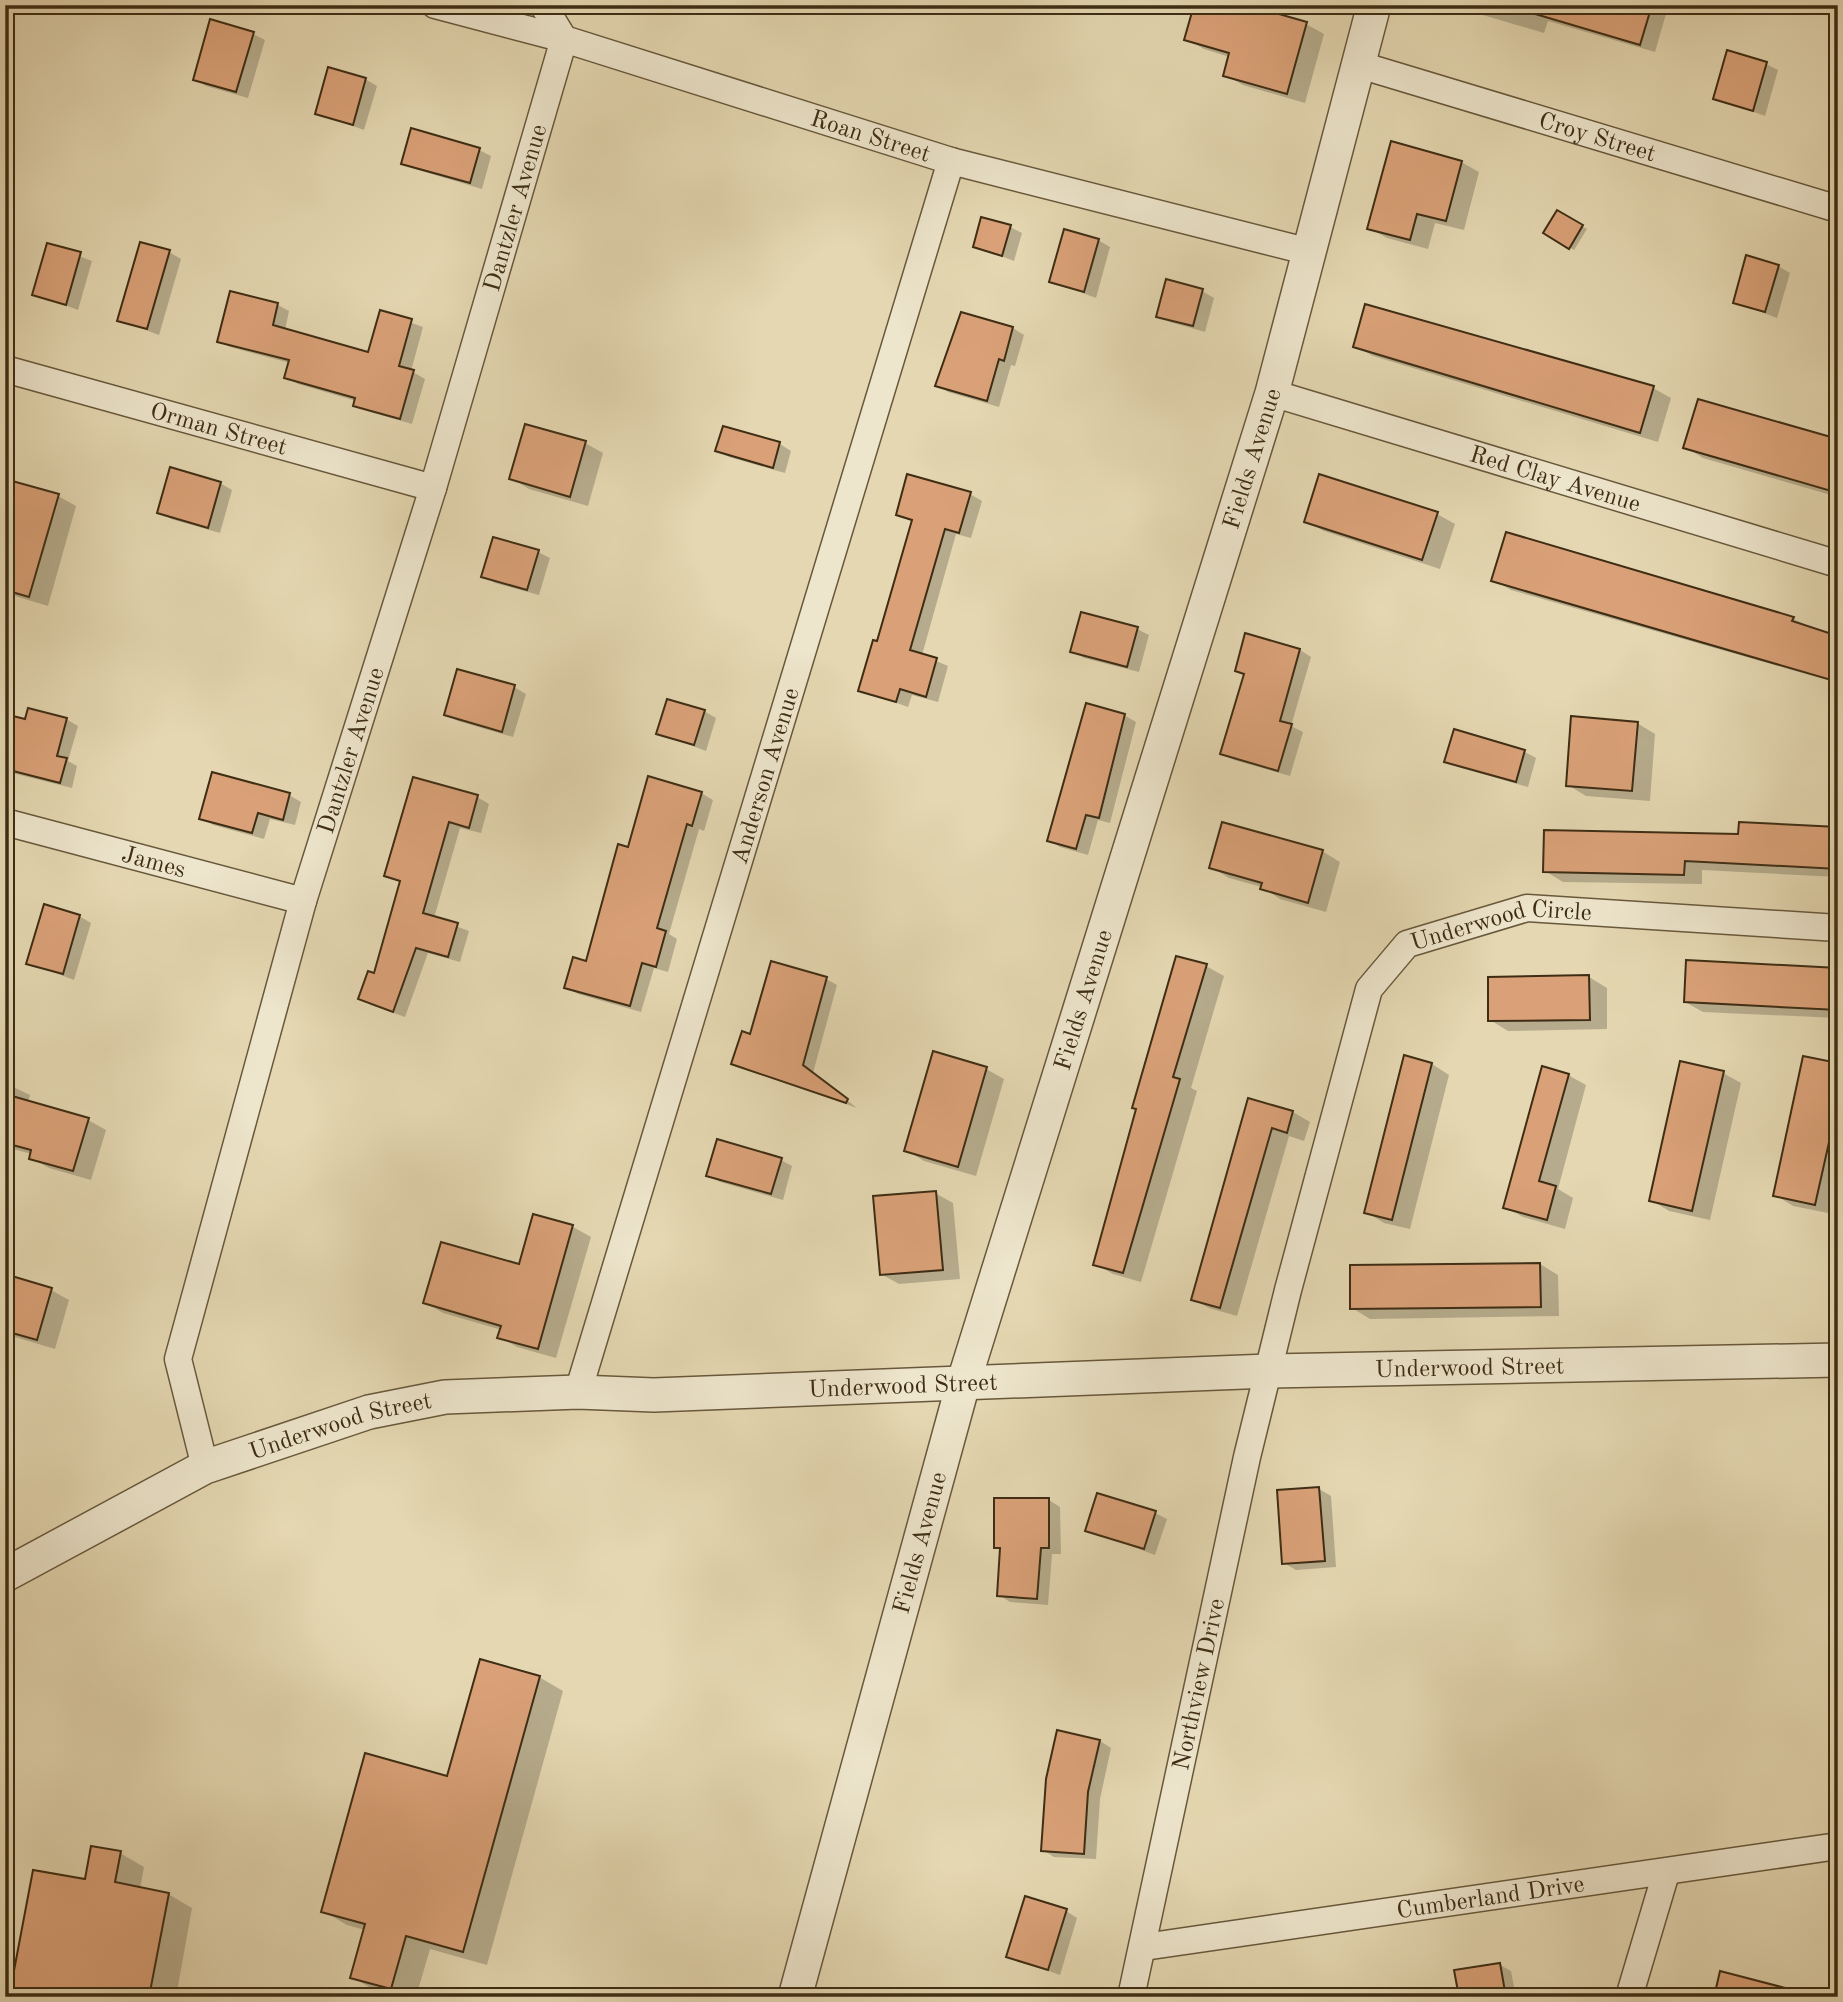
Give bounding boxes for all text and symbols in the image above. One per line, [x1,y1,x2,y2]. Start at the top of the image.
street label: Roan Street [807,107,933,168]
street label: Croy Street [1536,110,1658,167]
street label: Dantzler Avenue [481,122,552,295]
street label: Fields Avenue [1220,386,1287,533]
street label: Orman Street [147,400,289,461]
street label: Red Clay Avenue [1466,443,1643,518]
street label: Dantzler Avenue [315,665,390,837]
street label: Anderson Avenue [729,685,805,867]
street label: James [119,843,188,883]
street label: Underwood Circle [1408,898,1592,956]
street label: Fields Avenue [1051,927,1118,1074]
street label: Underwood Street [1375,1355,1565,1383]
street label: Underwood Street [808,1372,998,1403]
street label: Underwood Street [246,1390,434,1465]
street label: Fields Avenue [891,1470,952,1617]
street label: Northview Drive [1170,1596,1230,1773]
street label: Cumberland Drive [1395,1873,1586,1924]

